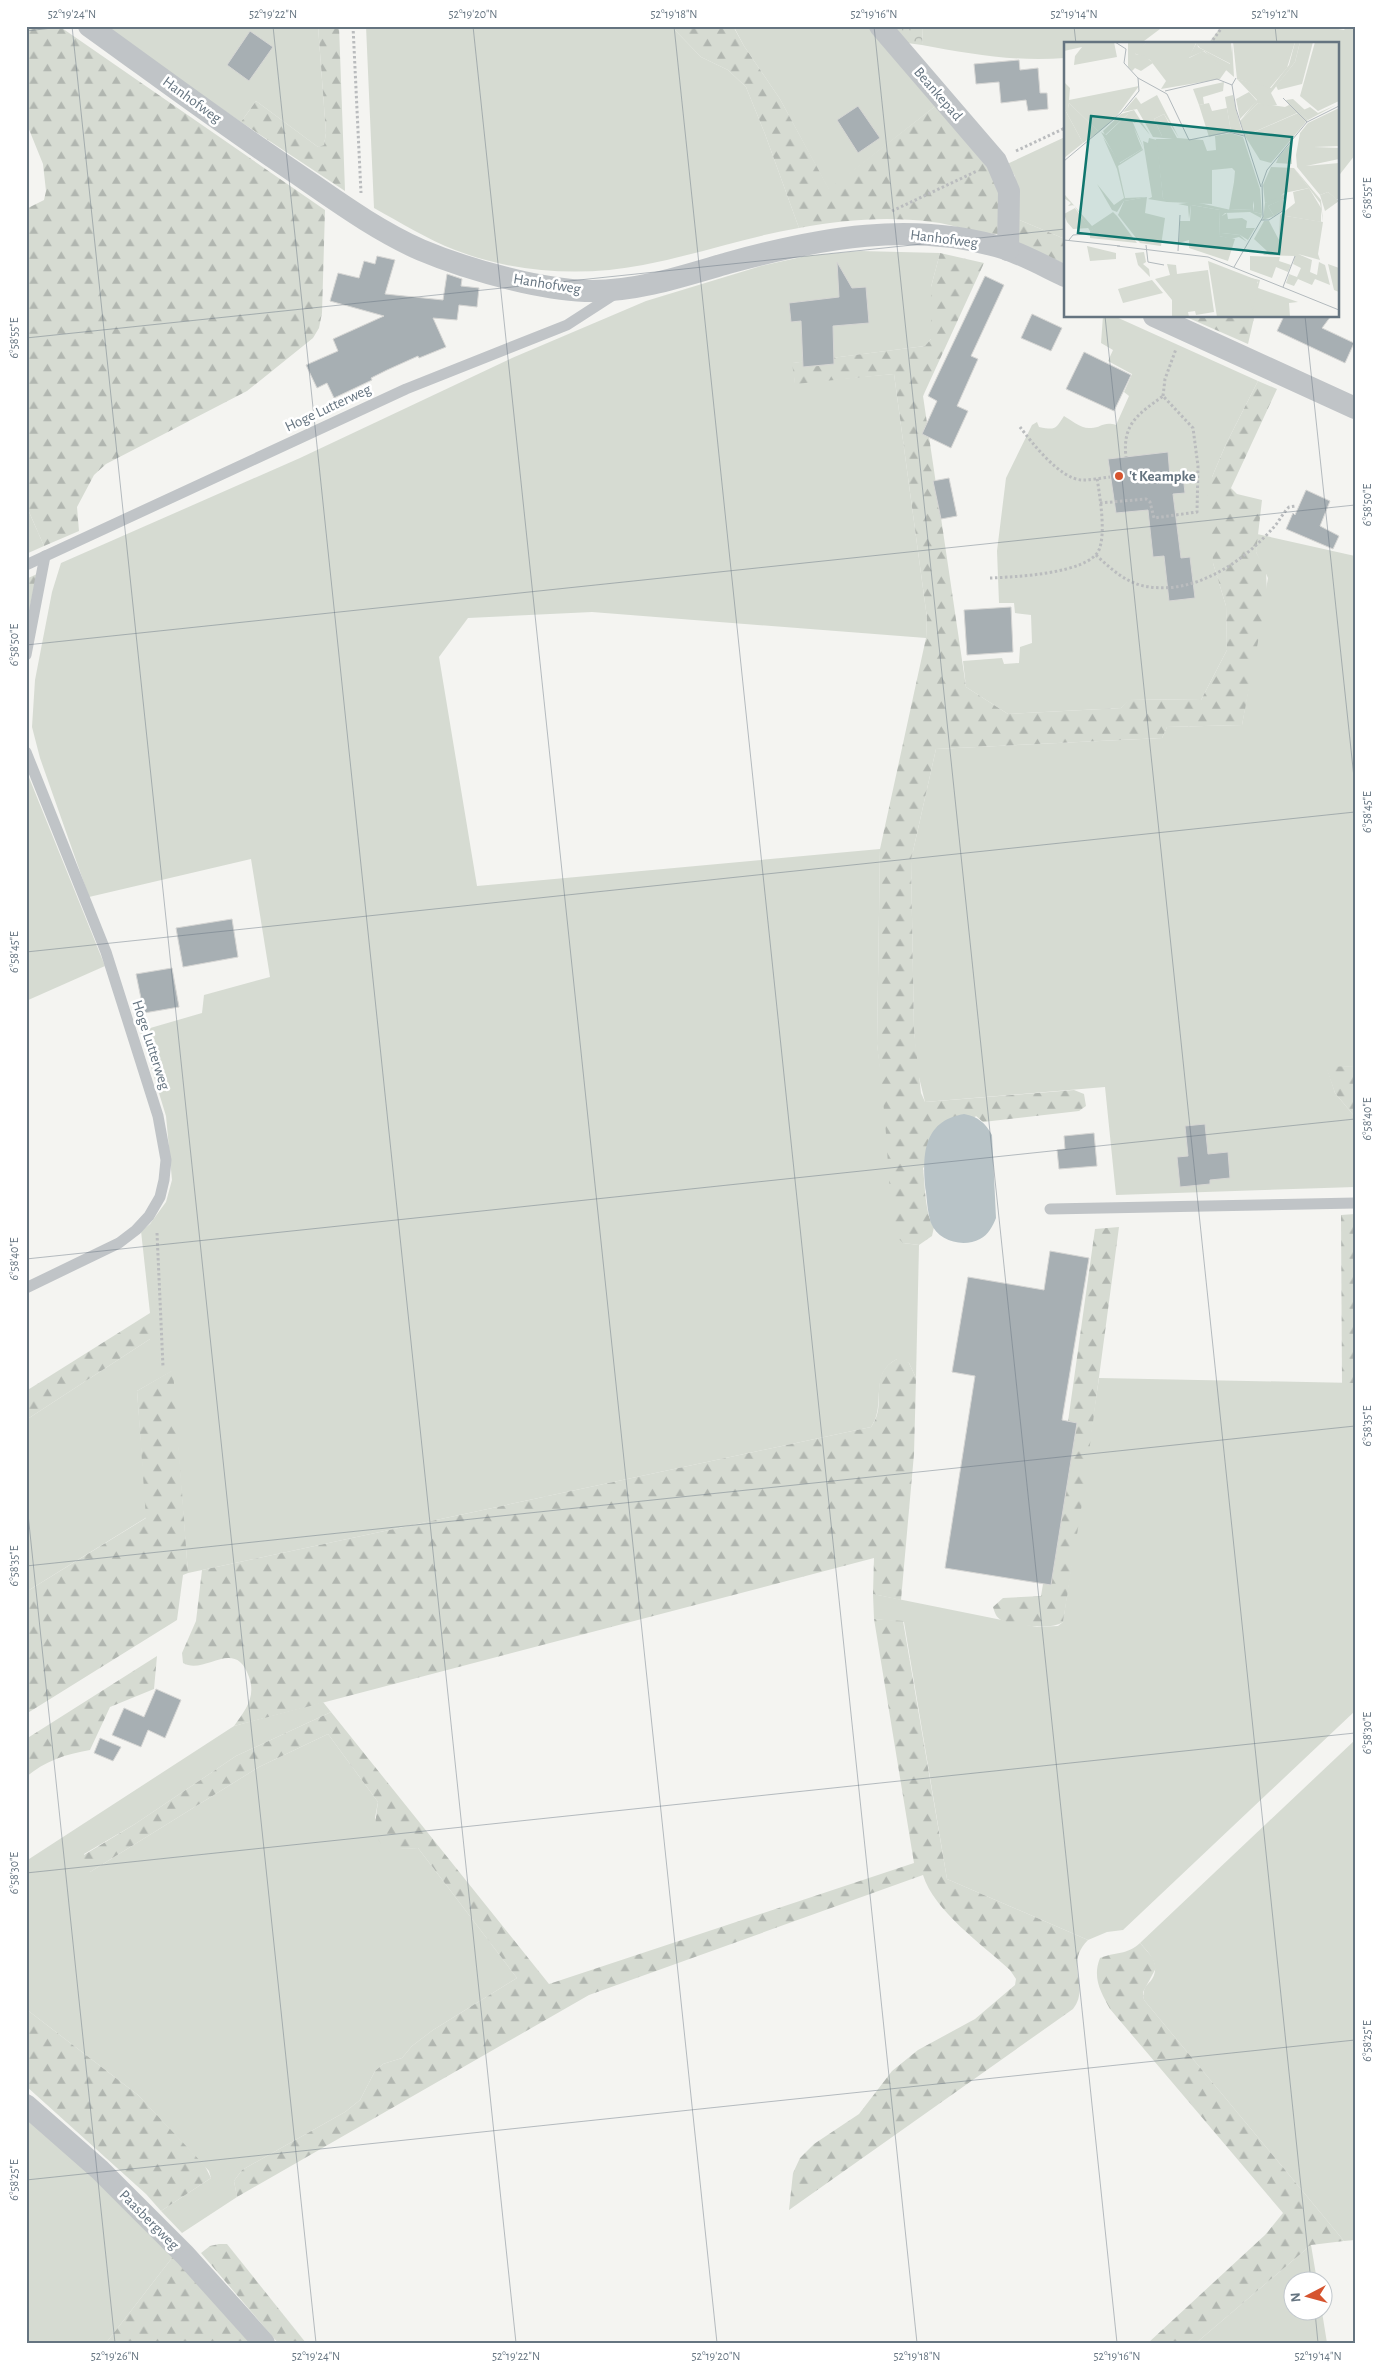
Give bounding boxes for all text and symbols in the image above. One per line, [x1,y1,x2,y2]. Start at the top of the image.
text: 52°19'24"N [48,8,96,20]
text: 52°19'22"N [249,8,297,20]
text: 52°19'20"N [448,8,498,20]
text: 52°19'18"N [650,8,698,20]
text: 52°19'16"N [850,8,898,20]
text: 52°19'14"N [1050,8,1098,20]
text: 52°19'12"N [1252,8,1298,20]
inset map [1064,42,1338,318]
street label: Beankepad [911,64,965,124]
street label: Hanhofweg [160,74,225,126]
text: 6°58'55"E [1361,177,1373,219]
street label: Hanhofweg [909,227,979,251]
street label: Hanhofweg [512,271,582,297]
text: 6°58'55"E [8,317,20,359]
street label: Hoge Lutterweg [283,381,374,434]
place label: 't Keampke [1129,469,1196,484]
marker: 't Keampke [1113,470,1125,482]
text: 6°58'50"E [1361,484,1373,526]
text: 6°58'50"E [8,624,20,666]
text: 6°58'45"E [1361,791,1373,833]
text: 6°58'45"E [8,931,20,973]
street label: Hoge Lutterweg [129,998,173,1092]
text: 6°58'40"E [1361,1097,1373,1141]
text: 6°58'40"E [8,1237,20,1281]
text: 6°58'35"E [1361,1405,1373,1446]
text: 6°58'35"E [8,1545,20,1586]
text: 6°58'30"E [1361,1712,1373,1754]
text: 6°58'30"E [8,1852,20,1894]
text: 6°58'25"E [1361,2020,1373,2062]
text: 6°58'25"E [8,2159,20,2201]
street label: Paasbergweg [116,2187,182,2253]
north arrow [1284,2272,1334,2322]
text: N [1289,2292,1304,2303]
text: 52°19'26"N [91,2350,139,2362]
text: 52°19'24"N [292,2350,340,2362]
text: 52°19'22"N [492,2350,540,2362]
text: 52°19'20"N [691,2350,741,2362]
text: 52°19'18"N [893,2350,941,2362]
text: 52°19'16"N [1093,2350,1141,2362]
text: 52°19'14"N [1294,2350,1342,2362]

